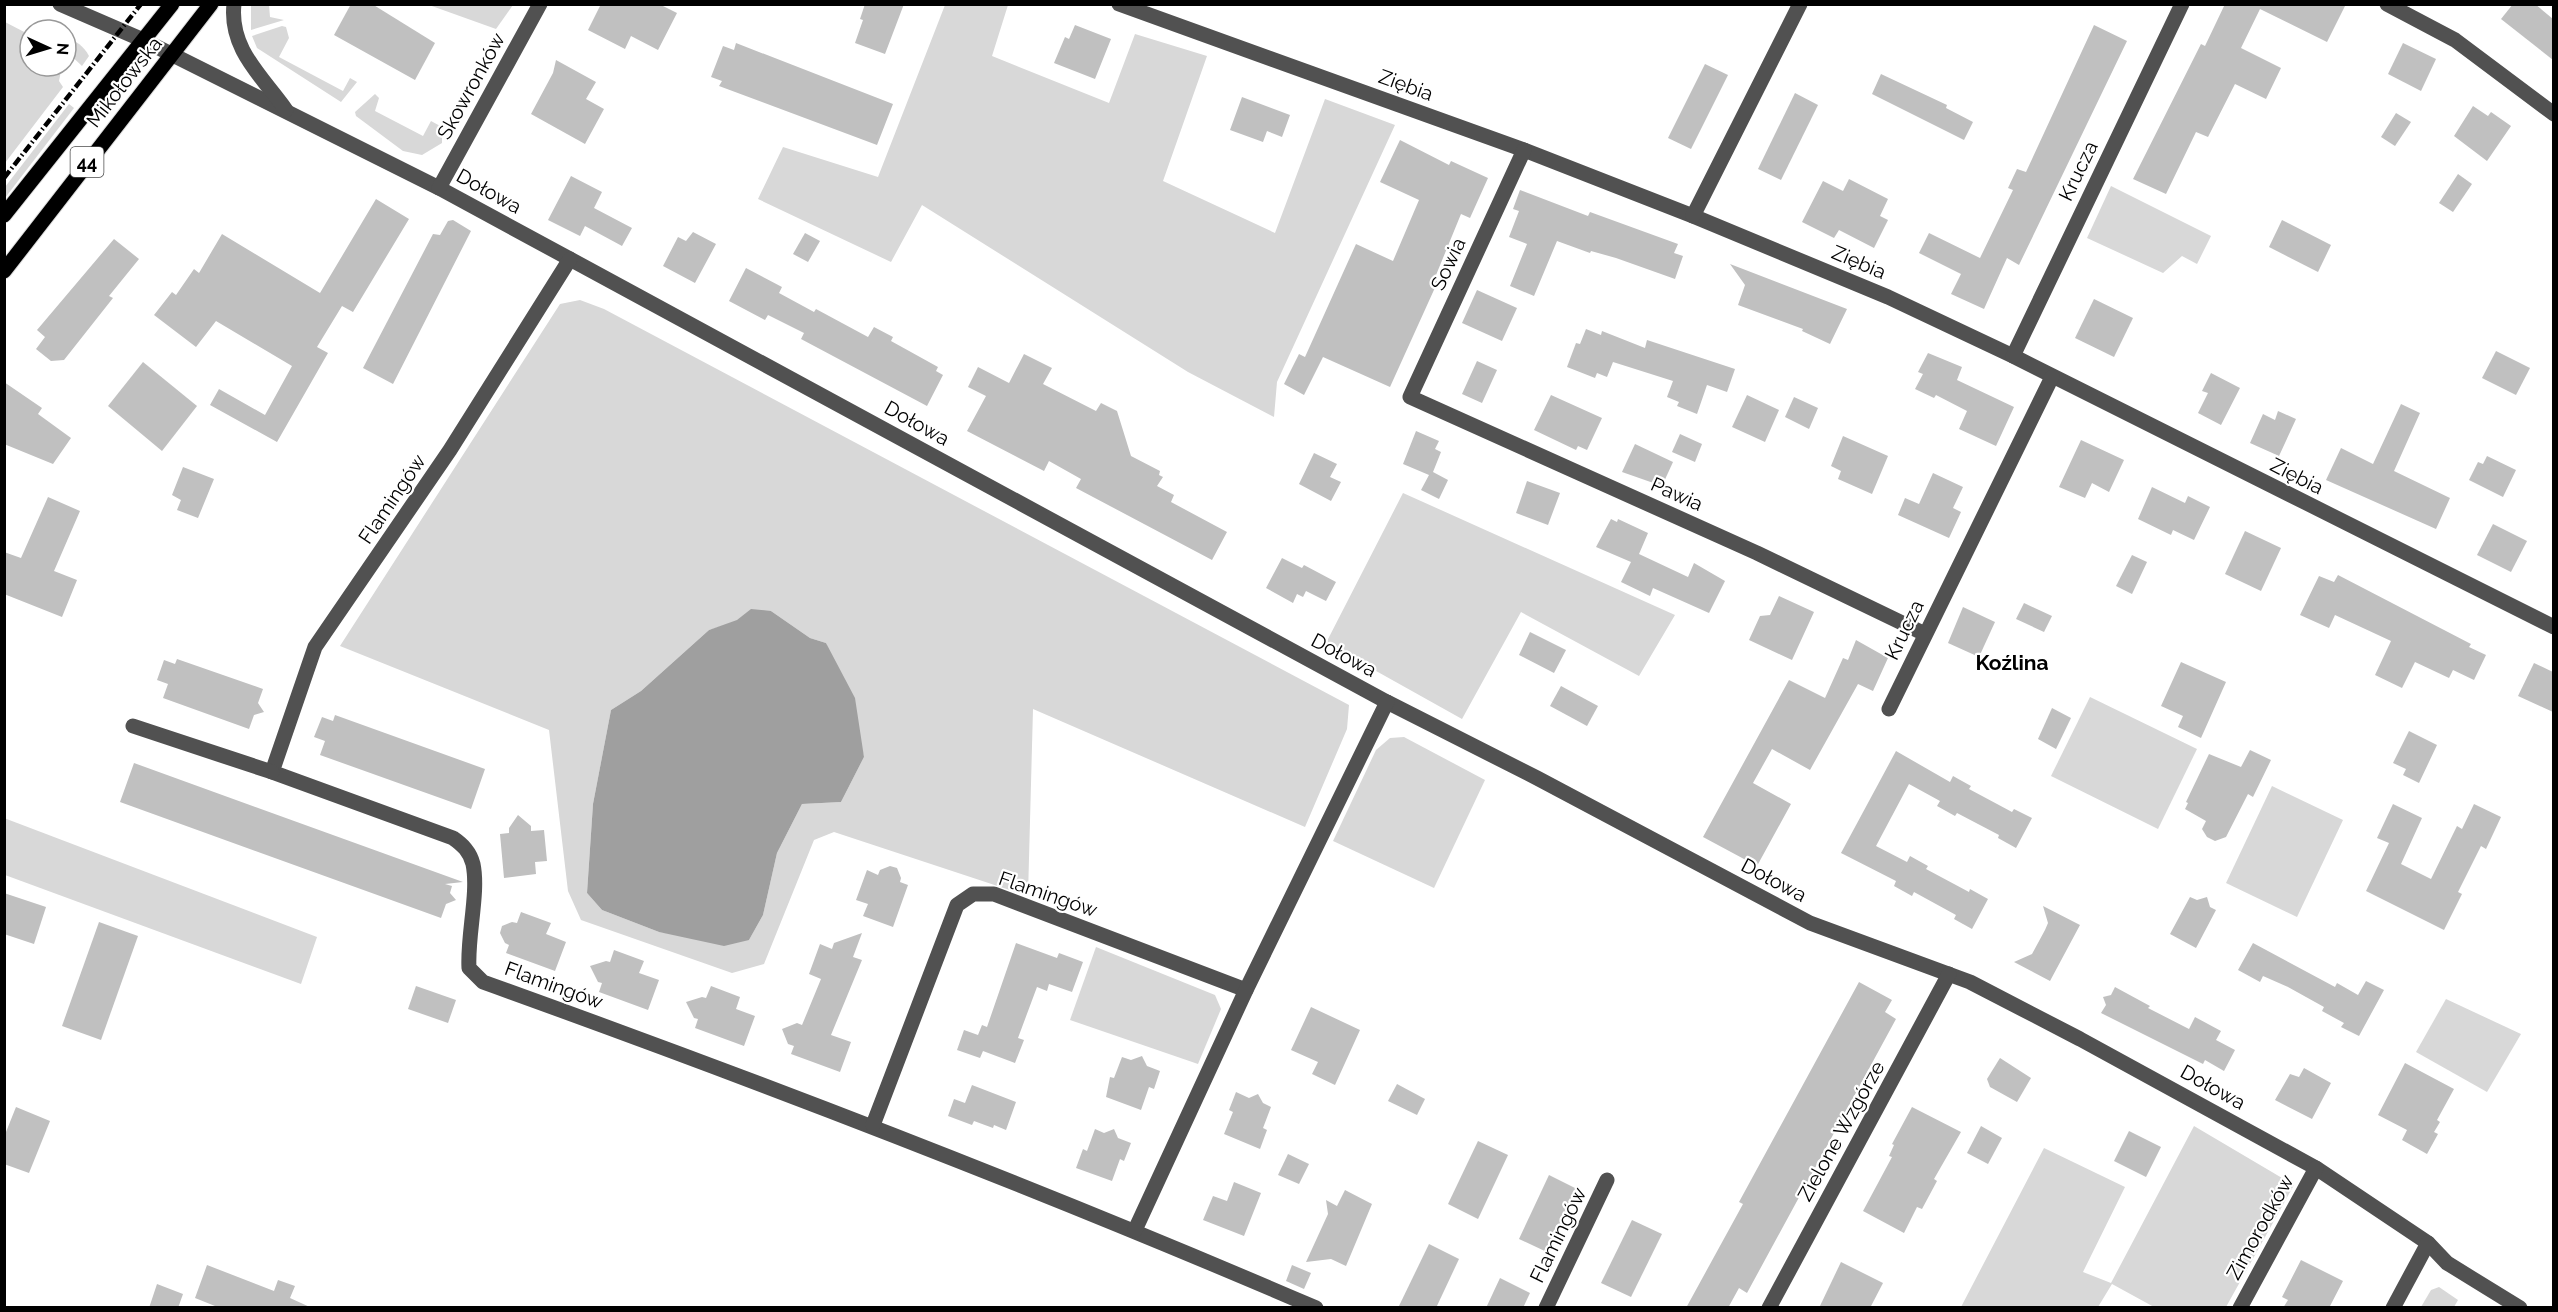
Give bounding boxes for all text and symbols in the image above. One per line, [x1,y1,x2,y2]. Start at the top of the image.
north arrow [18,18,78,78]
street label: Skowronków [432,29,510,143]
street label: Mikołowska [81,32,167,132]
text: N [53,42,72,56]
street label: Ziębia [1375,64,1437,106]
street label: Krucza [2053,137,2103,205]
road number: 44 [70,147,104,177]
street label: Dołowa [452,163,526,219]
street label: Sowia [1425,234,1471,294]
street label: Ziębia [1828,240,1890,284]
street label: Dołowa [880,395,954,451]
street label: Flamingów [353,450,431,548]
street label: Ziębia [2266,453,2328,499]
street label: Pawia [1647,472,1707,516]
street label: Krucza [1879,596,1929,664]
street label: Dołowa [1307,628,1381,682]
district label: Koźlina [1976,650,2048,675]
street label: Dołowa [1737,853,1811,907]
street label: Flamingów [996,866,1100,922]
street label: Flamingów [502,956,606,1014]
street label: Zielone Wzgórze [1793,1056,1890,1205]
street label: Dołowa [2176,1059,2250,1115]
street label: Zimorodków [2221,1170,2299,1284]
street label: Flamingów [1525,1184,1591,1286]

